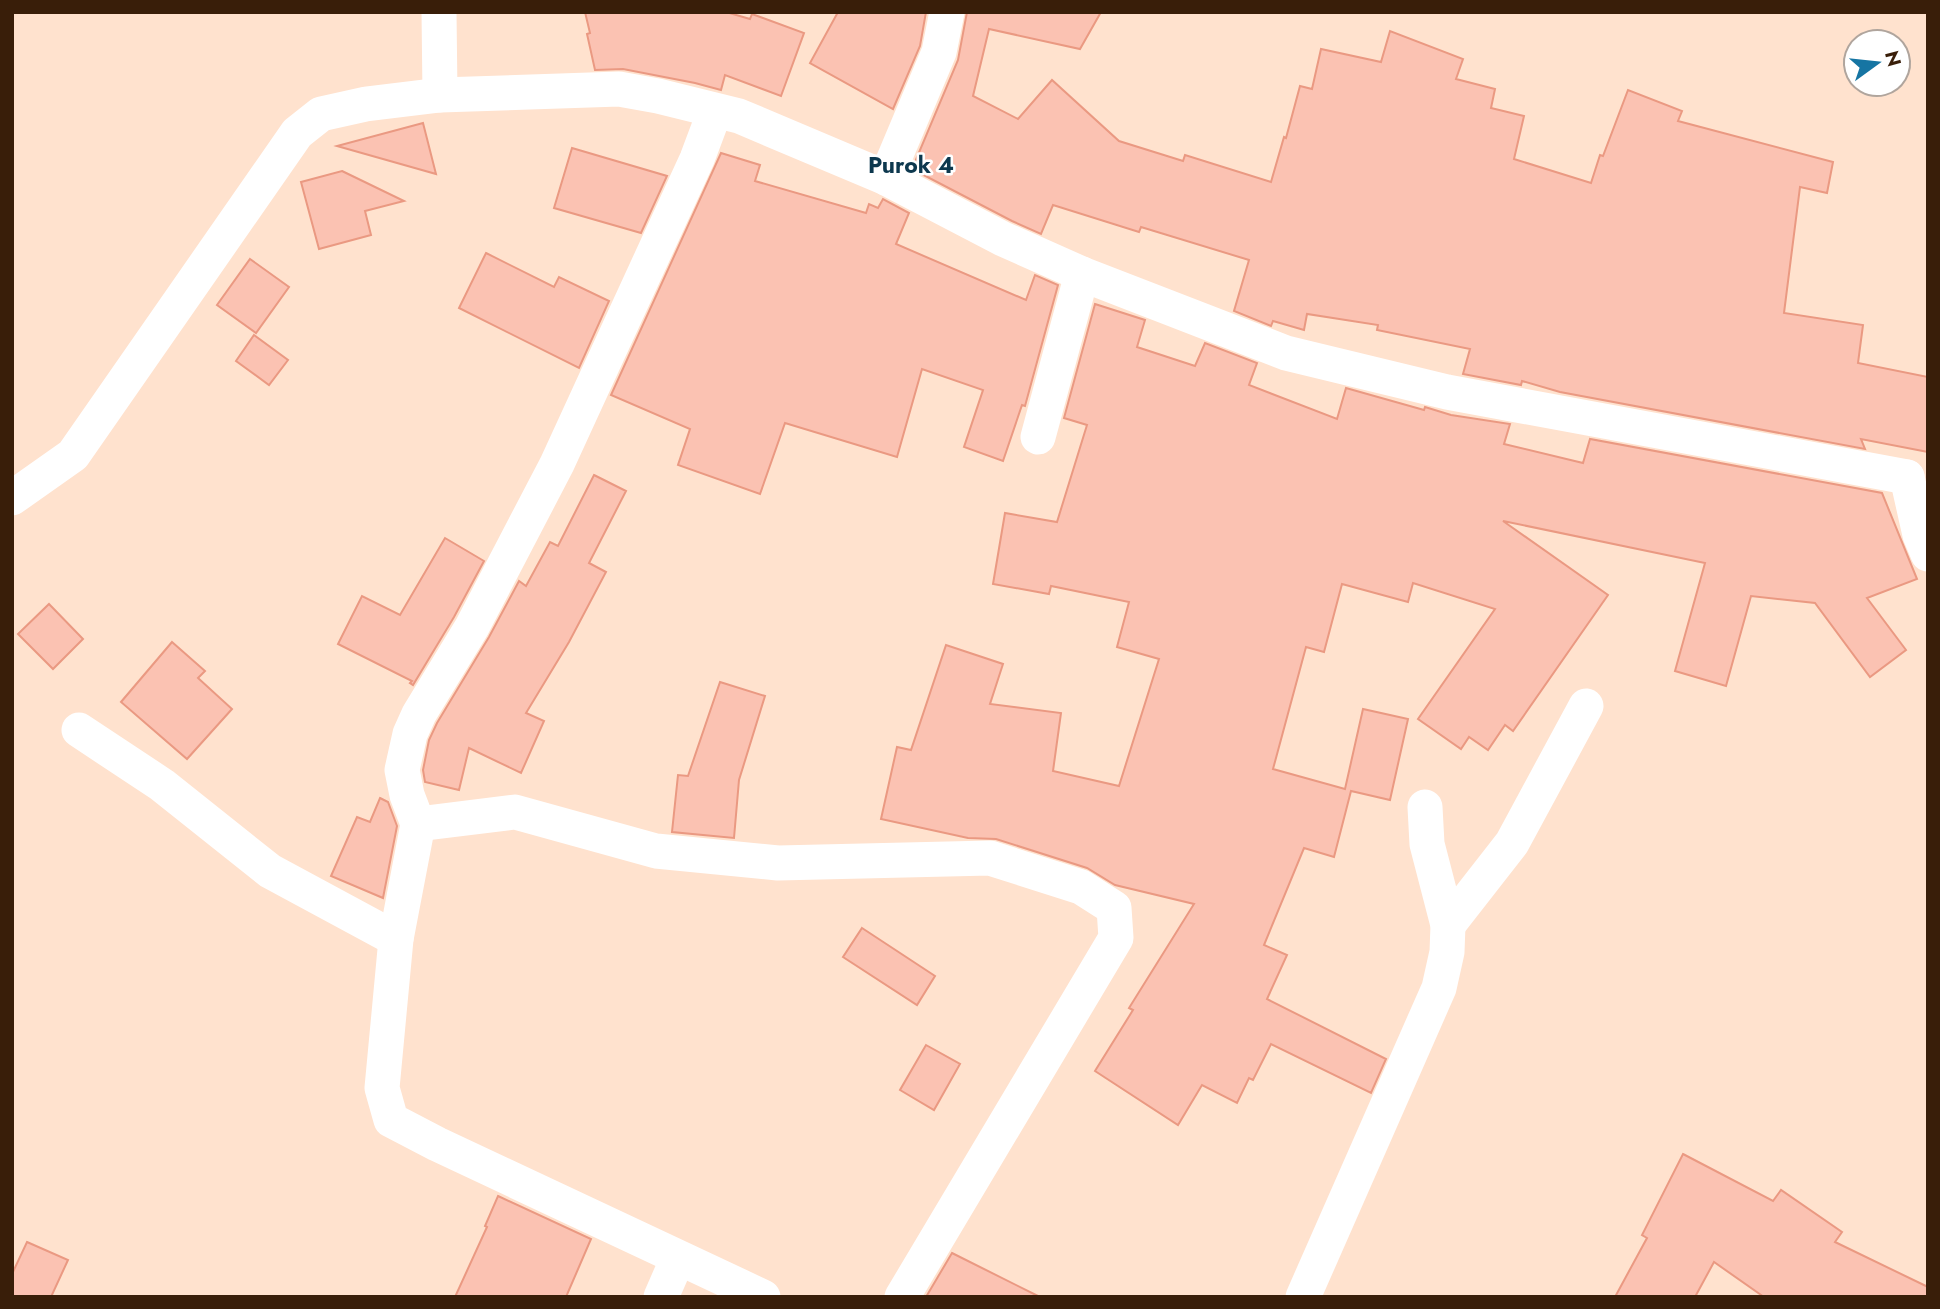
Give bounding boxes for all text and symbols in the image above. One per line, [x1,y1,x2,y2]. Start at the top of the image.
north arrow [1842,28,1912,98]
text: N [1878,48,1908,70]
district label: Purok 4 [868,148,954,182]

